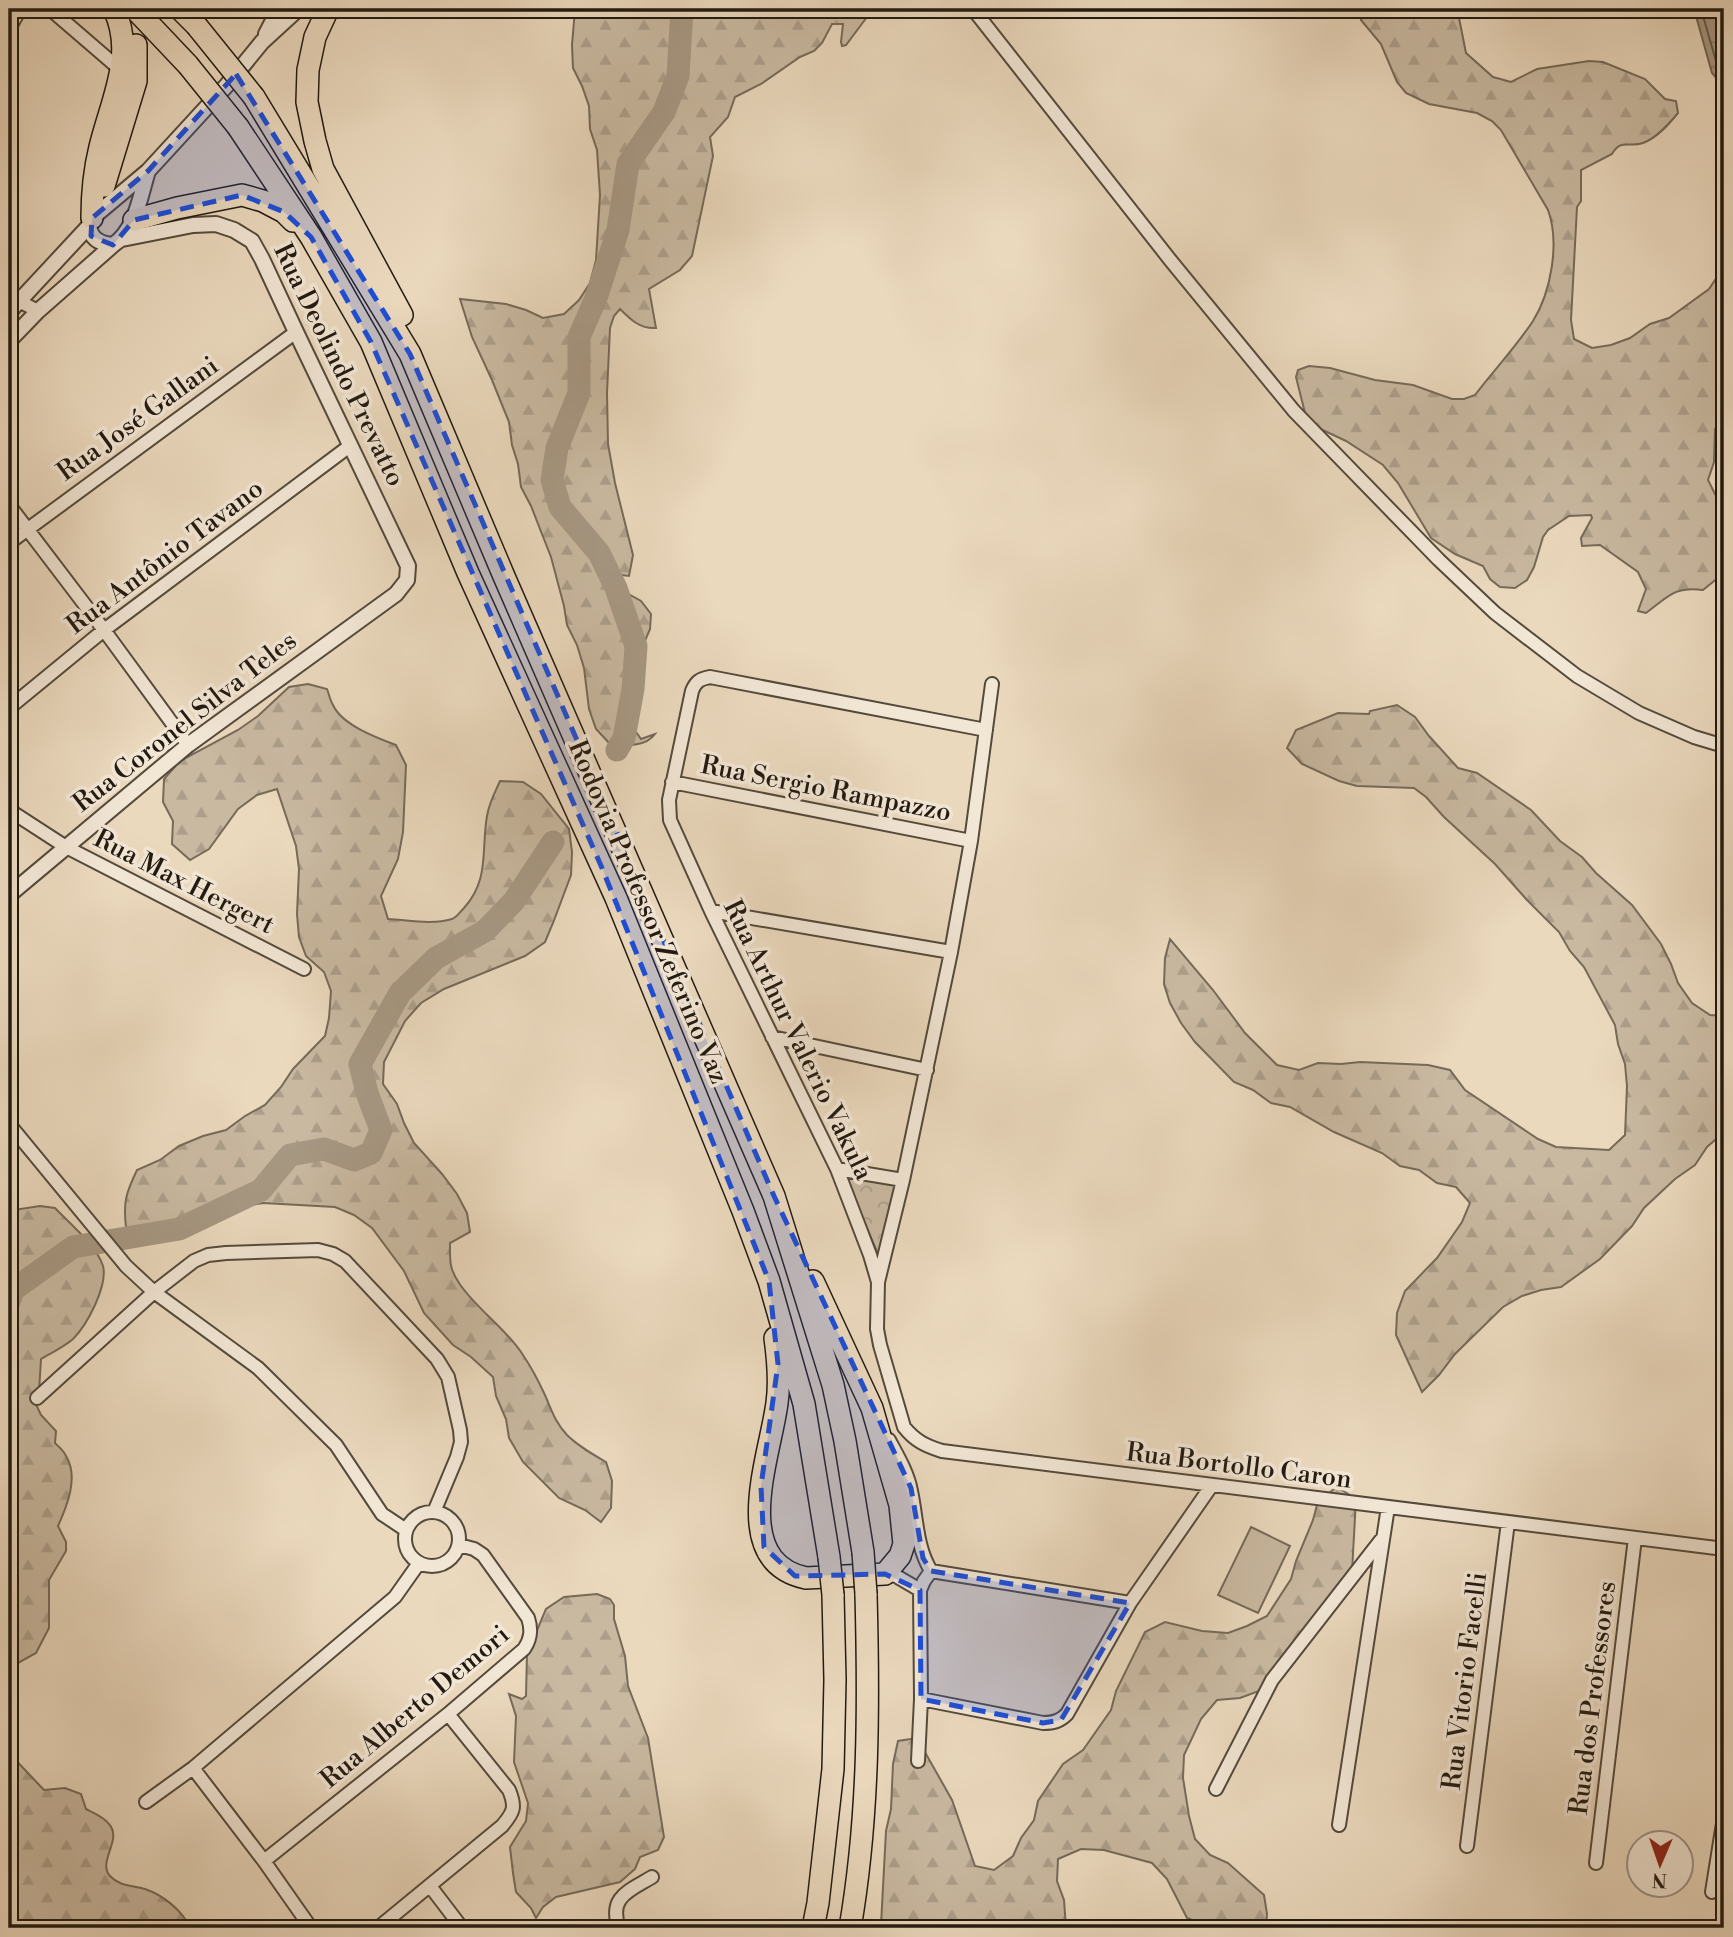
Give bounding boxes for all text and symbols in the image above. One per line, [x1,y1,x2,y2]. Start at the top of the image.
street label: Rua Deolindo Prevatto [266,238,412,492]
street label: Rua José Gallani [51,350,225,488]
street label: Rua Antônio Tavano [60,473,270,641]
street label: Rua Coronel Silva Teles [67,625,303,819]
street label: Rodovia Professor Zeferino Vaz [561,735,735,1089]
street label: Rua Sergio Rampazzo [698,749,954,829]
street label: Rua Max Hergert [88,823,280,941]
street label: Rua Arthur Valerio Vakula [716,895,880,1186]
street label: Rua Bortollo Caron [1124,1436,1354,1496]
street label: Rua Vitorio Facelli [1436,1570,1494,1792]
street label: Rua dos Professores [1563,1579,1623,1817]
street label: Rua Alberto Demori [314,1619,516,1795]
north arrow [1624,1828,1694,1898]
text: N [1652,1868,1667,1892]

